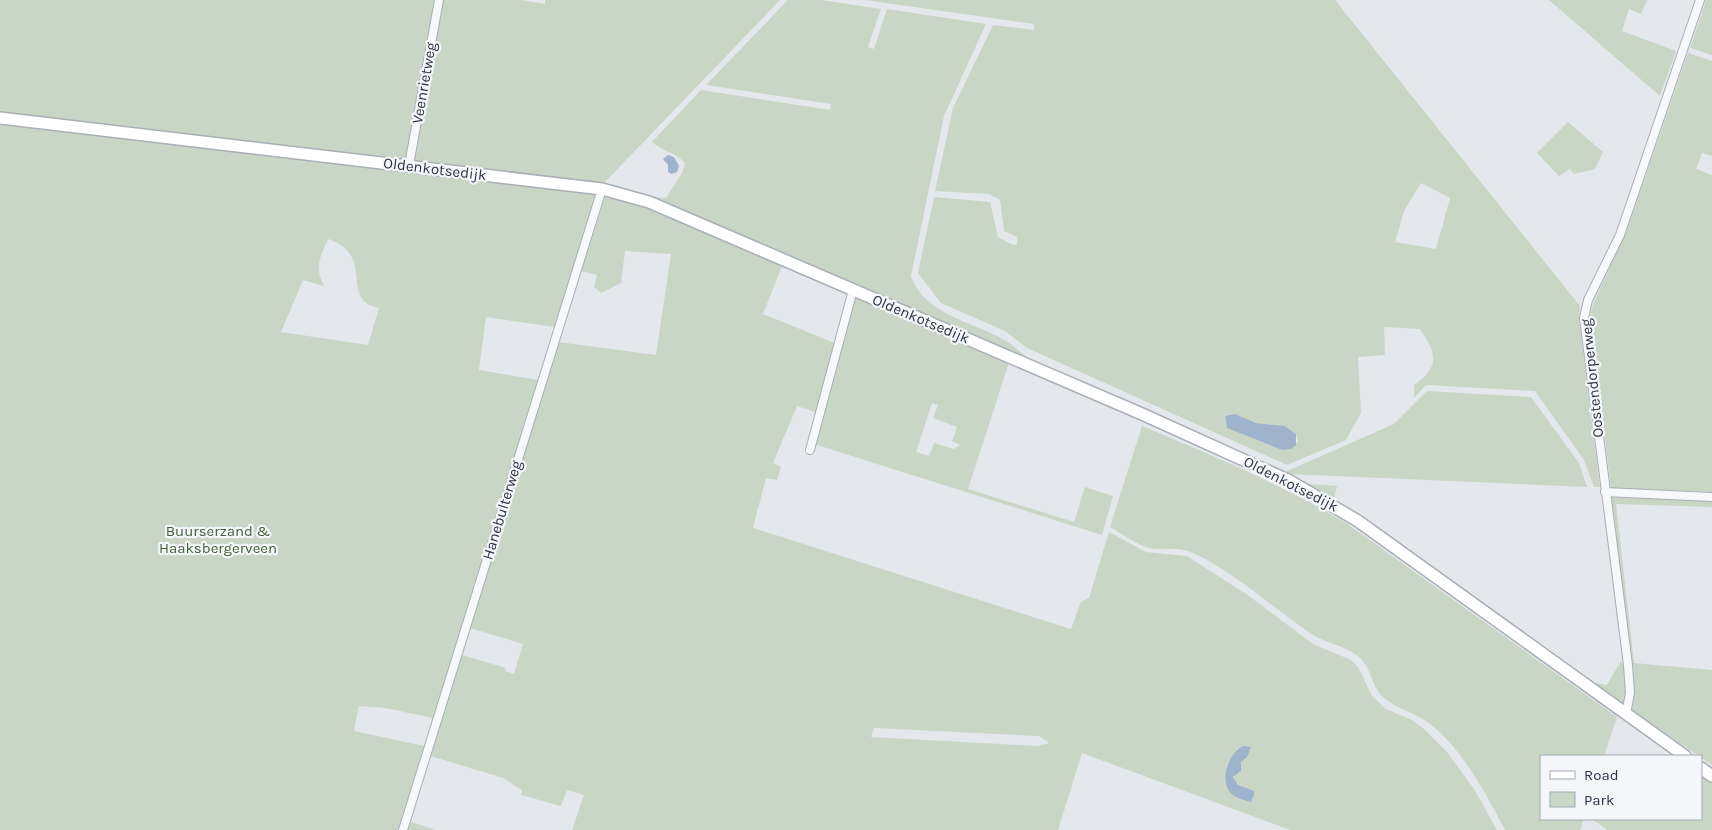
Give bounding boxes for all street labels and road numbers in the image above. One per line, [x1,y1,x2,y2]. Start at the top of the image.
street label: Veenrietweg [408,40,440,125]
street label: Oldenkotsedijk [382,154,488,184]
street label: Oldenkotsedijk [870,290,972,348]
street label: Oostendorperweg [1577,317,1607,438]
street label: Oldenkotsedijk [1241,452,1341,516]
street label: Hanebulterweg [478,458,526,562]

